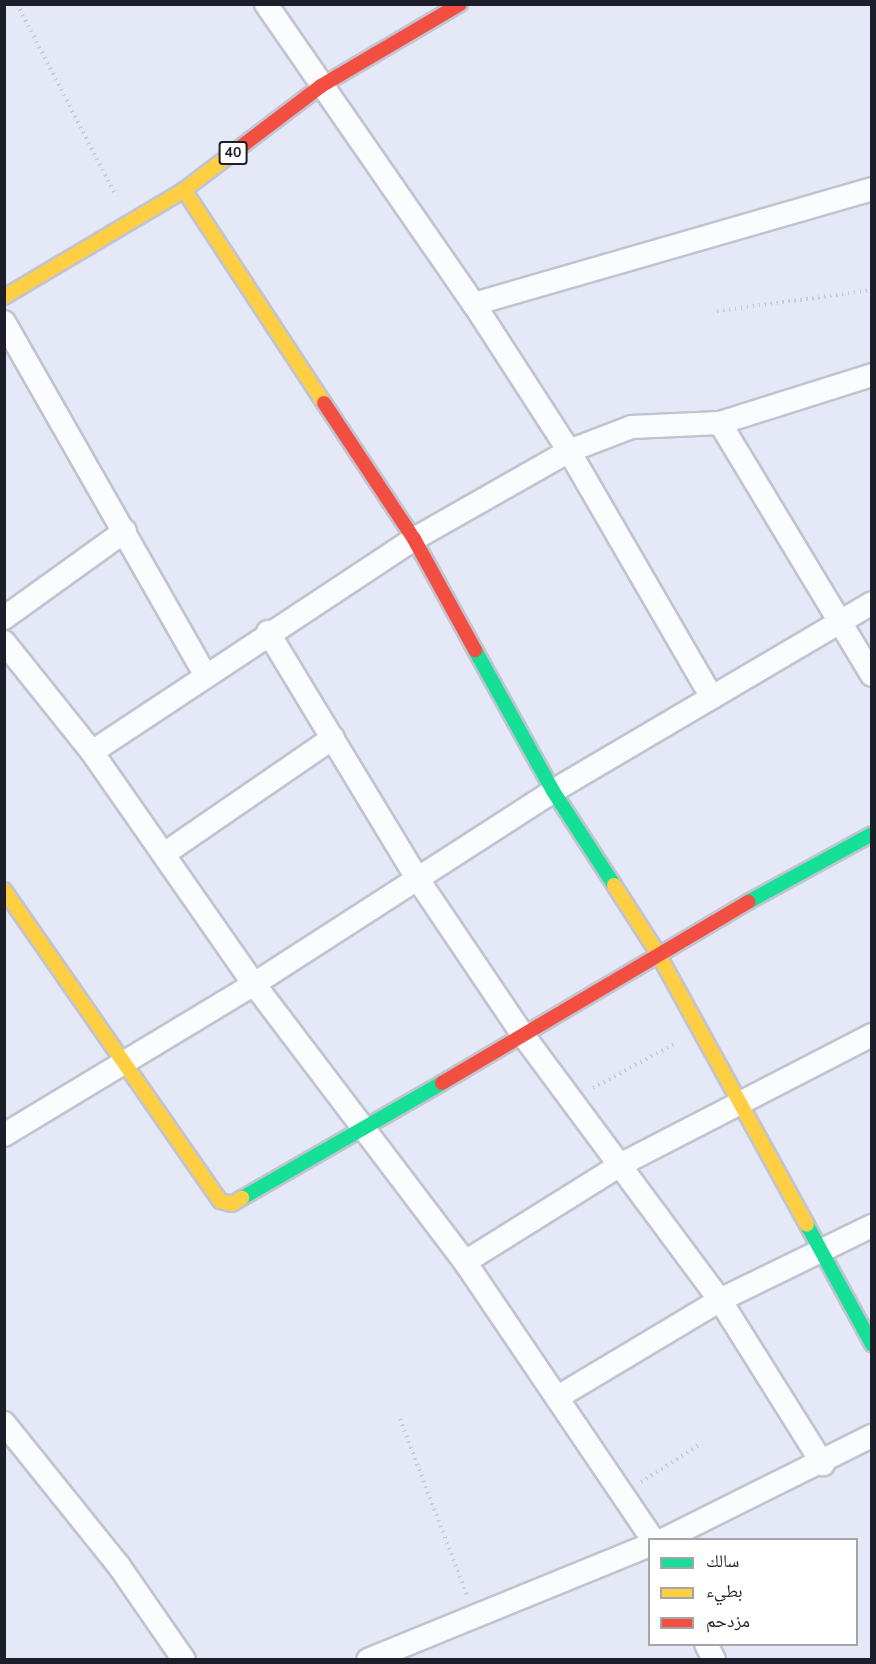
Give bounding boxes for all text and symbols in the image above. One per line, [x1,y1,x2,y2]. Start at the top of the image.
road number: 40 [218,142,248,164]
legend [648,1538,858,1646]
text: سالك [706,1549,739,1573]
text: بطيء [706,1579,743,1603]
text: مزدحم [706,1609,750,1633]

